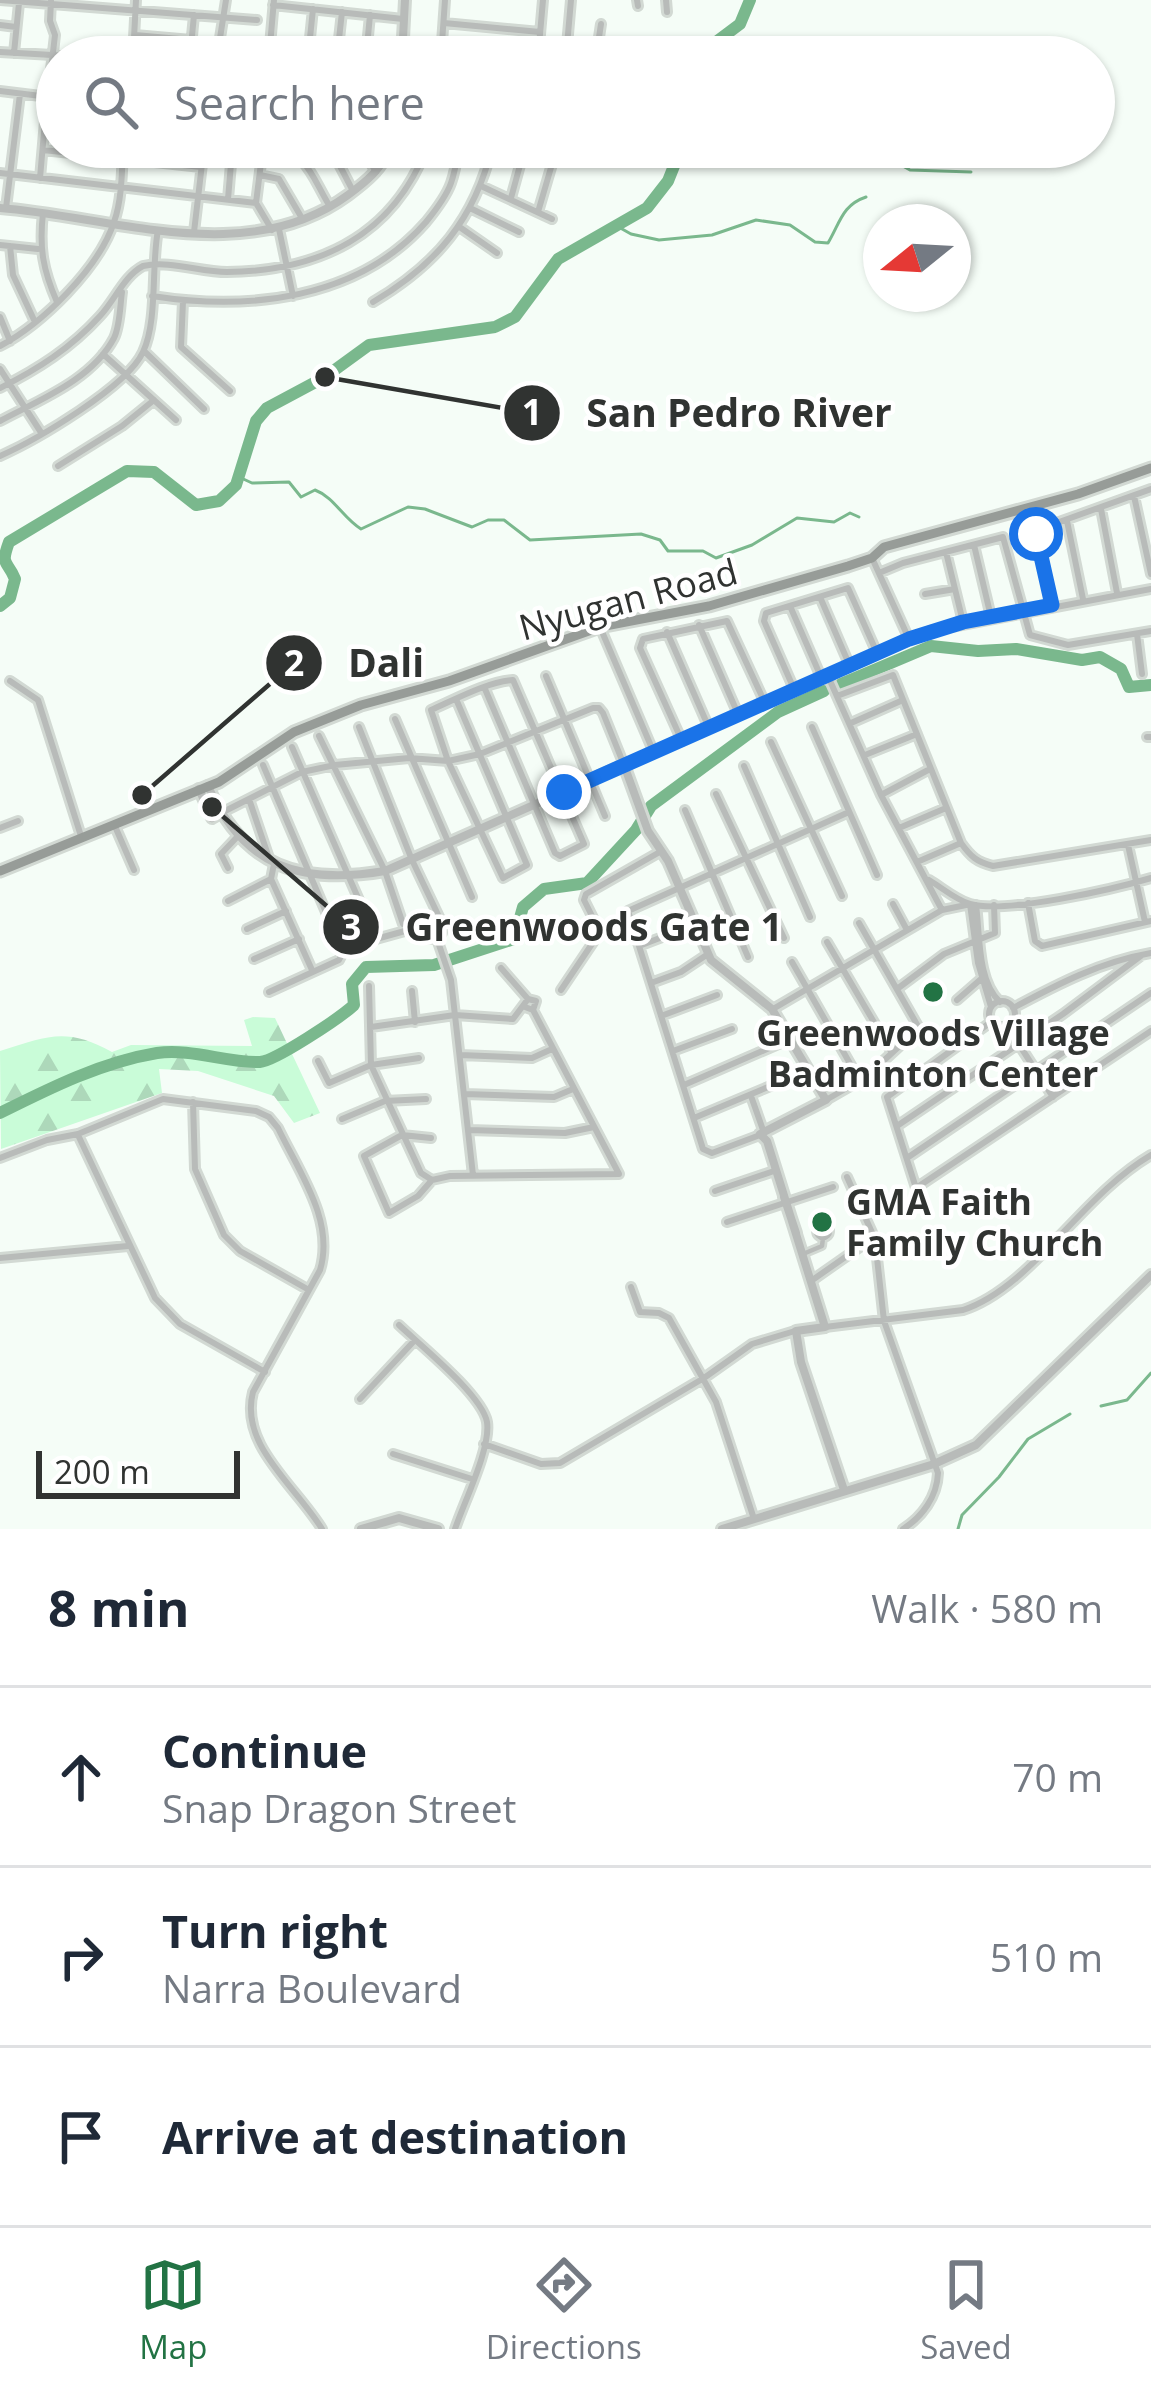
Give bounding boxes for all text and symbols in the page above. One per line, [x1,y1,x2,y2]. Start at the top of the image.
search box [36,36,1115,168]
icon: search [78,69,144,135]
text: Search here [174,72,425,133]
north arrow [863,204,971,312]
callout: San Pedro River [502,375,916,450]
text: San Pedro River [586,385,892,438]
text: 1 [522,387,542,436]
route start [1009,507,1063,561]
street label: Nyugan Road [513,546,743,652]
callout: Dali [264,626,448,701]
text: Dali [348,635,424,688]
text: 2 [284,638,304,687]
route end [537,765,591,819]
callout: Greenwoods Gate 1 [321,889,807,964]
text: Greenwoods Gate 1 [405,899,783,952]
text: 3 [341,902,361,951]
marker: Greenwoods Village Badminton Center [920,979,946,1005]
place label: Greenwoods Village Badminton Center [756,1008,1110,1098]
place label: GMA Faith Family Church [846,1177,1103,1267]
marker: GMA Faith Family Church [809,1209,835,1235]
scale bar [36,1445,240,1498]
text: 200 m [54,1449,150,1494]
text: 8 min [48,1572,190,1642]
text: Walk · 580 m [871,1581,1103,1634]
text: Continue [162,1720,367,1781]
icon: ahead [48,1744,114,1810]
text: 70 m [1012,1750,1103,1803]
text: Snap Dragon Street [162,1781,517,1834]
text: Turn right [162,1900,388,1961]
icon: right [48,1924,114,1990]
text: 510 m [990,1930,1103,1983]
text: Narra Boulevard [162,1961,462,2014]
icon: arrive [48,2104,114,2170]
text: Arrive at destination [162,2106,628,2167]
tab: Map [139,2252,207,2369]
tab: Directions [486,2252,642,2369]
tab: Saved [920,2252,1012,2369]

